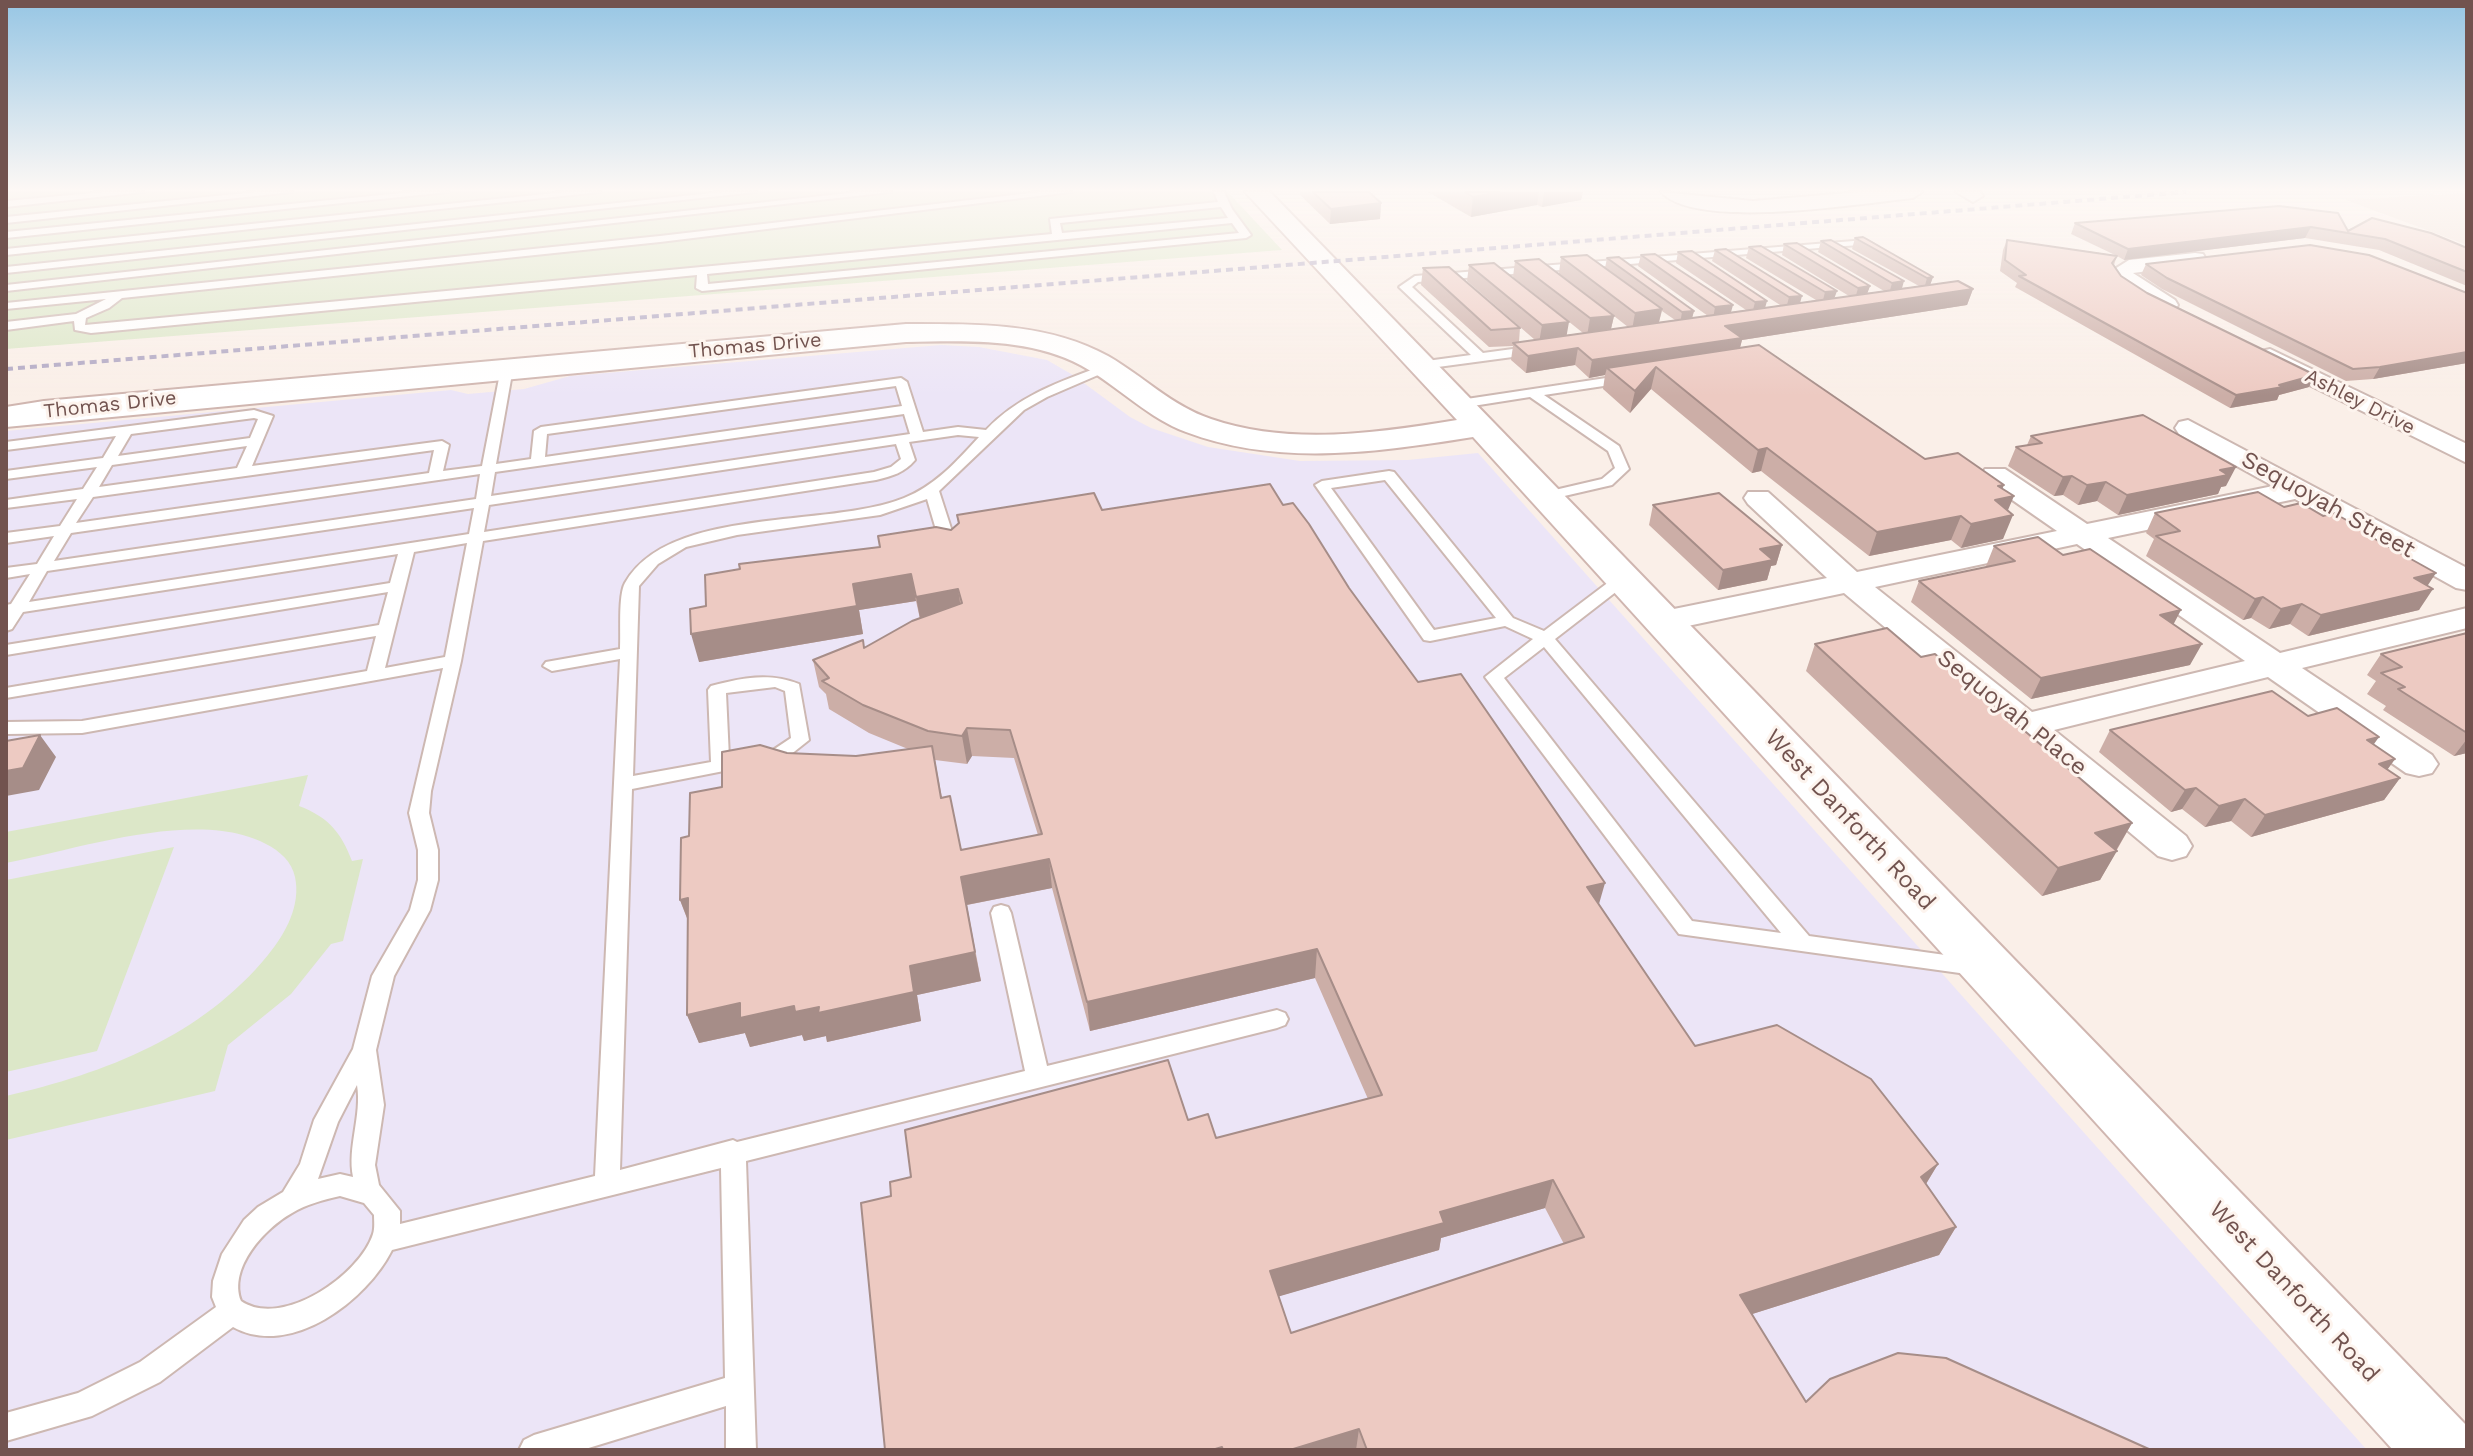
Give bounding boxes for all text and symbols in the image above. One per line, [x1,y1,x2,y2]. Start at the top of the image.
street label: Thomas Drive [687,328,823,364]
street label: Ashley Drive [2301,364,2419,440]
street label: Thomas Drive [42,386,178,424]
street label: Sequoyah Street [2236,445,2420,565]
street label: Sequoyah Place [1931,644,2093,782]
street label: West Danforth Road [1759,724,1941,916]
street label: West Danforth Road [2203,1196,2385,1388]

